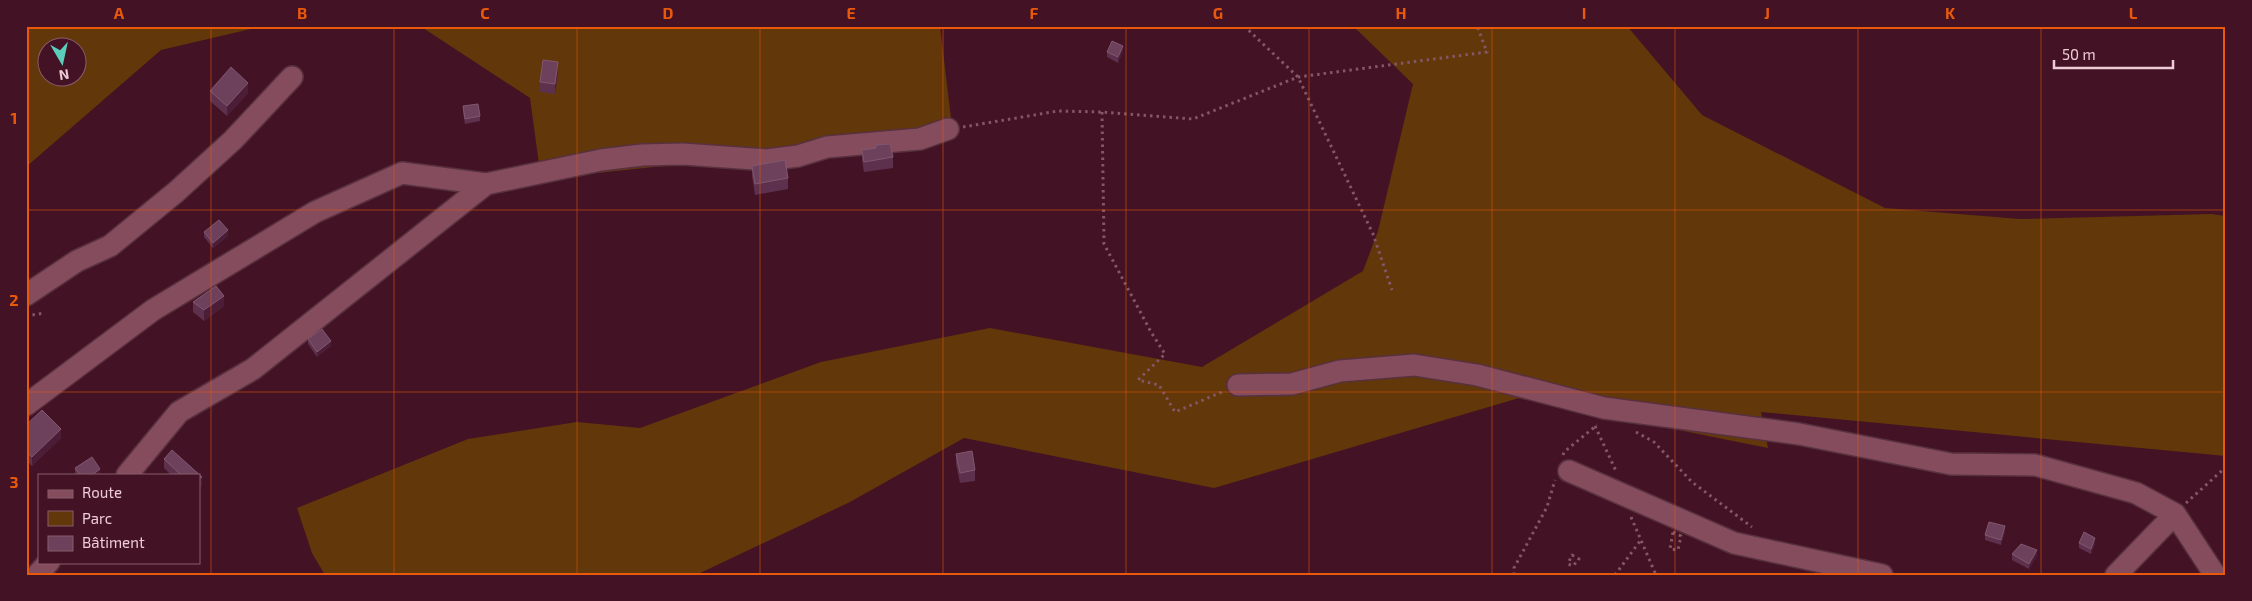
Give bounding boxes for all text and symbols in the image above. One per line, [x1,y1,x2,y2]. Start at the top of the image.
text: A [114,3,125,22]
text: B [297,3,307,22]
text: C [480,3,490,22]
text: D [663,3,674,22]
text: E [846,3,856,22]
text: F [1030,3,1039,22]
text: G [1213,3,1223,22]
text: H [1395,3,1407,22]
text: I [1582,3,1586,22]
text: J [1764,3,1770,22]
text: K [1945,3,1956,22]
text: L [2129,3,2138,22]
north arrow [38,38,88,88]
scale bar [2054,38,2173,70]
text: 50 m [2062,45,2096,63]
text: N [58,66,70,85]
text: 1 [11,108,17,127]
text: 2 [9,290,19,309]
text: 3 [9,472,19,491]
legend [38,474,200,564]
text: Route [82,483,122,501]
text: Parc [82,509,112,527]
text: Bâtiment [82,533,145,551]

